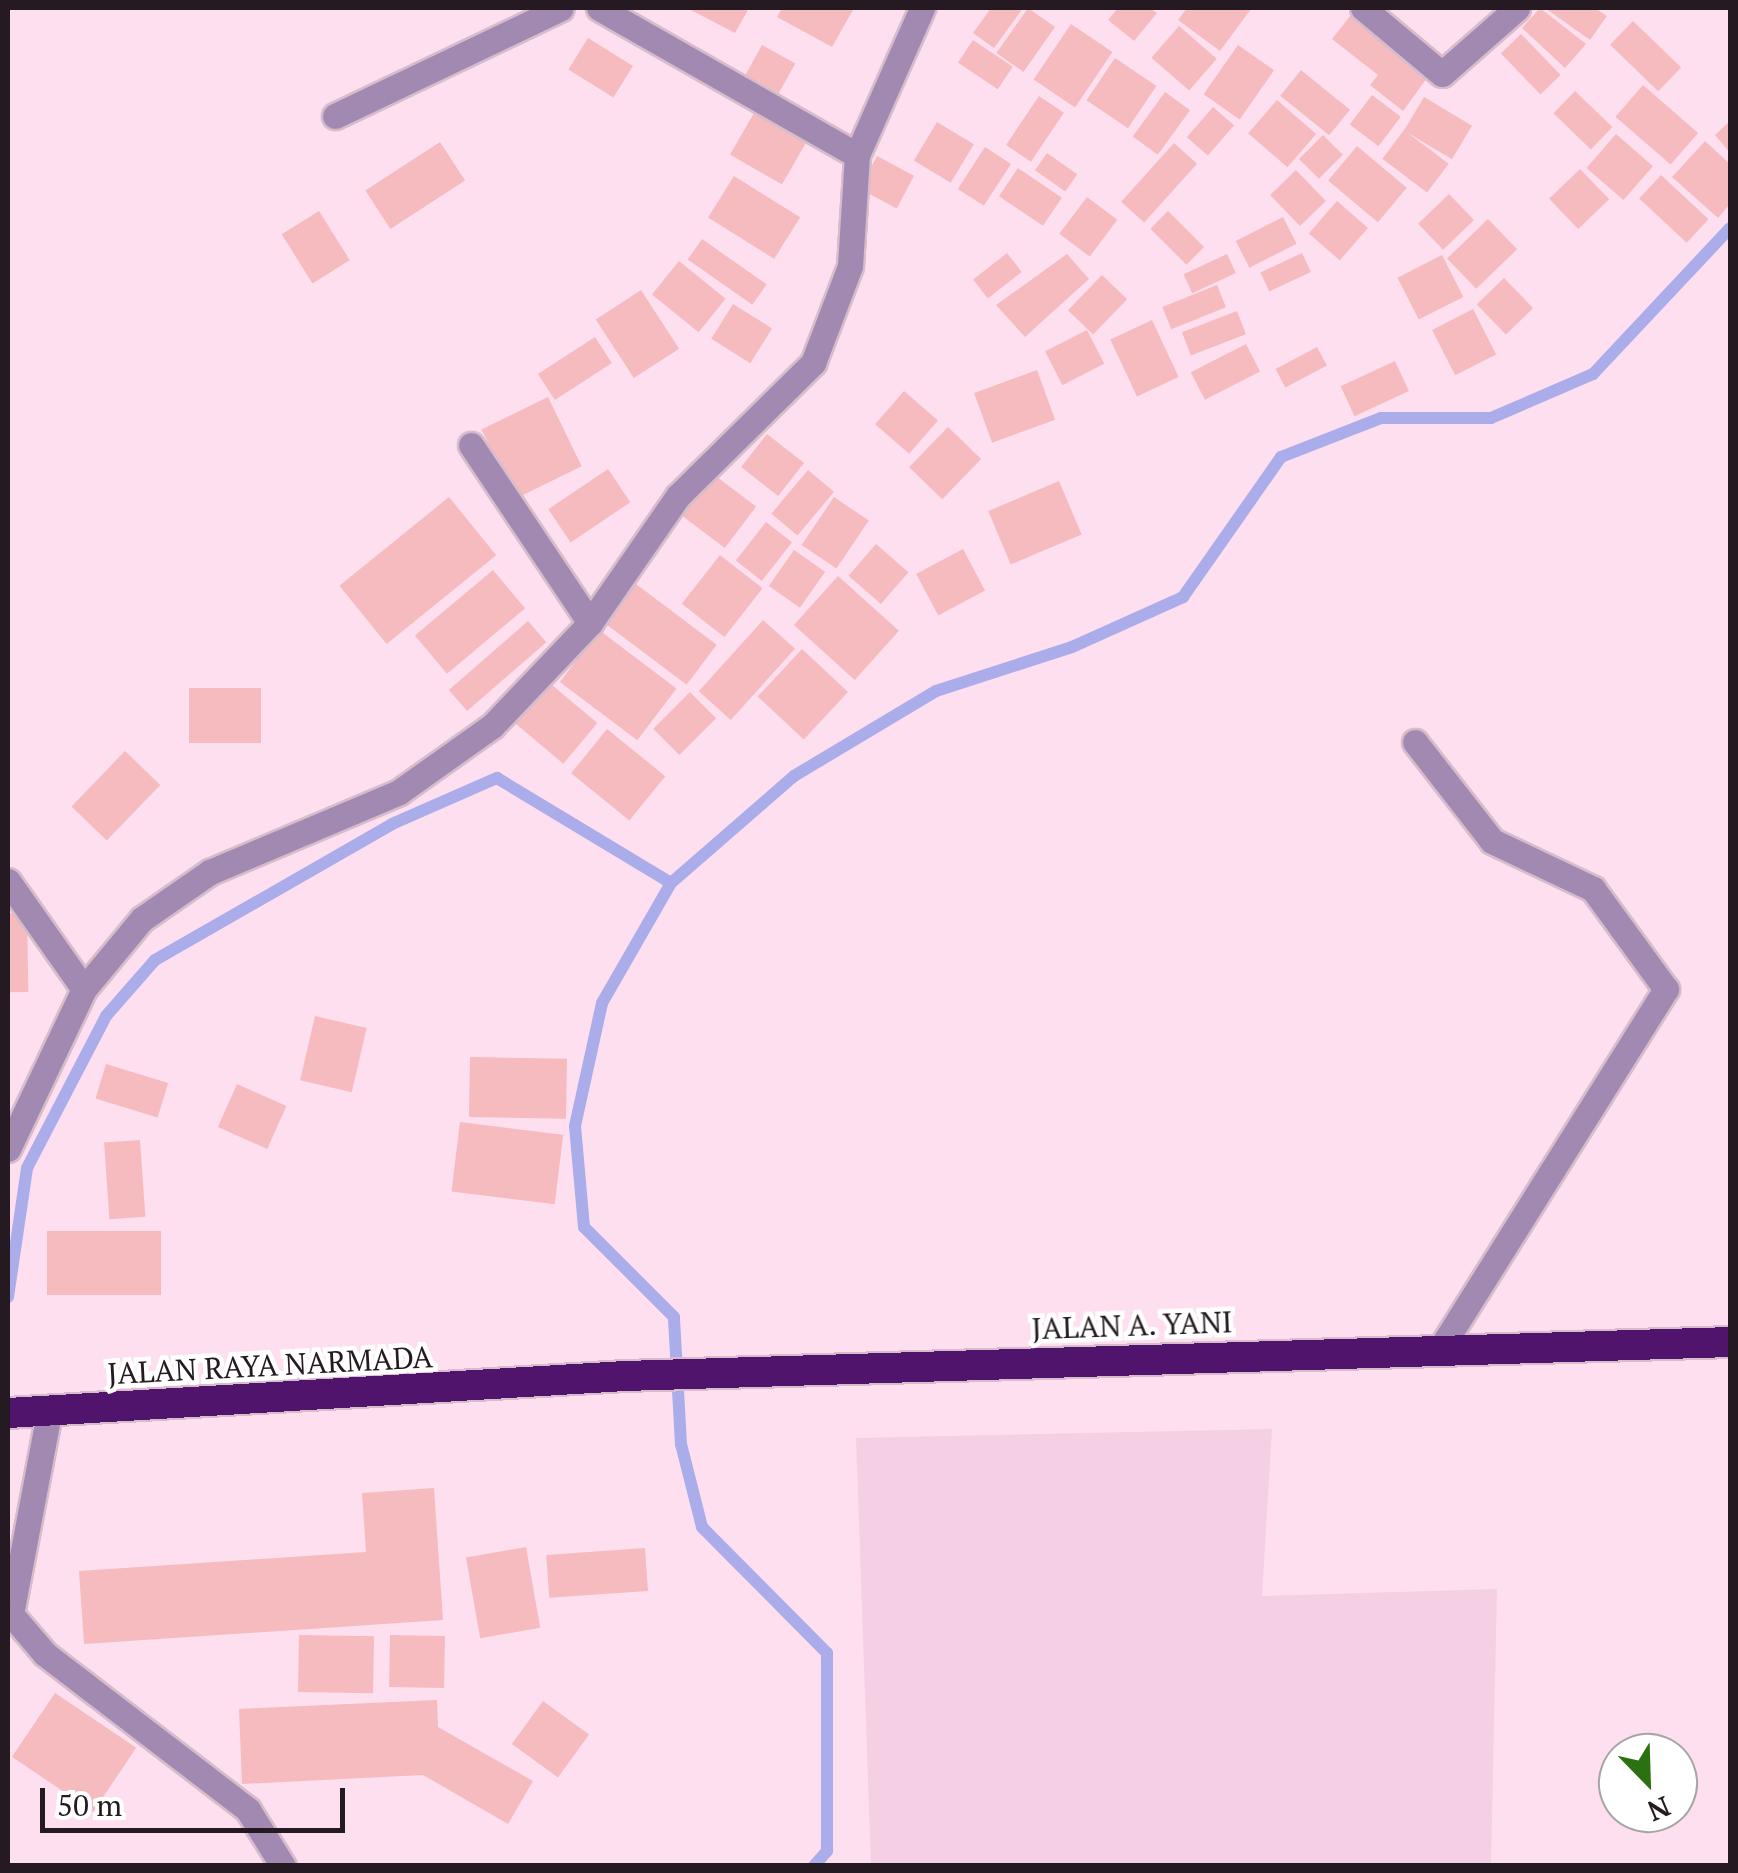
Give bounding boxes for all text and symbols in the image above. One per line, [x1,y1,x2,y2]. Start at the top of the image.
street label: JALAN A. YANI [1030,1303,1234,1347]
street label: JALAN RAYA NARMADA [106,1338,434,1392]
north arrow [1598,1733,1698,1833]
scale bar [45,1768,350,1830]
text: 50 m [57,1785,122,1825]
text: N [1642,1788,1676,1830]

